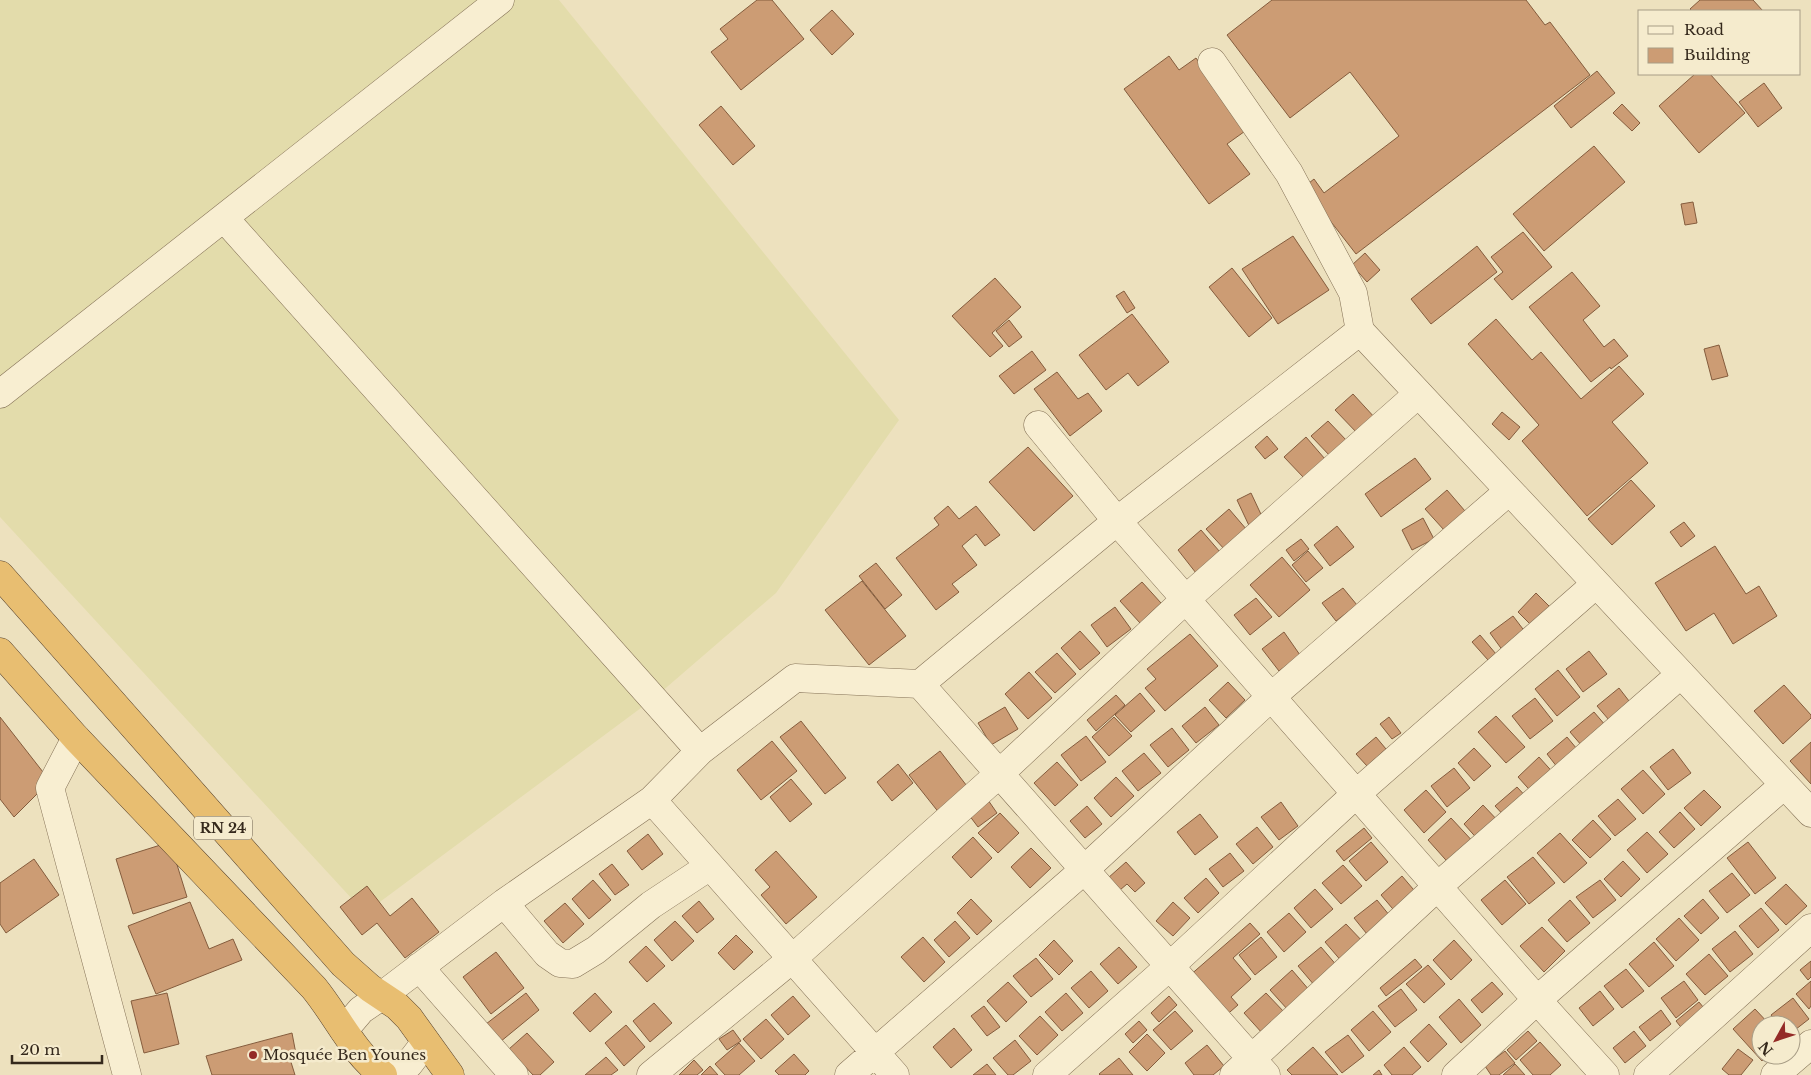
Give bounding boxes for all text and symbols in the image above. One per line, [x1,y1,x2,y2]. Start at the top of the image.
legend [1638,10,1801,75]
text: Road [1684,20,1724,39]
text: Building [1684,45,1751,64]
road number: RN 24 [194,816,252,840]
north arrow [1751,1015,1801,1065]
scale bar [12,1032,102,1064]
text: N [1755,1038,1777,1059]
text: 20 m [20,1040,60,1059]
place label: Mosquée Ben Younes [263,1045,426,1064]
marker: Mosquée Ben Younes [247,1049,259,1061]

